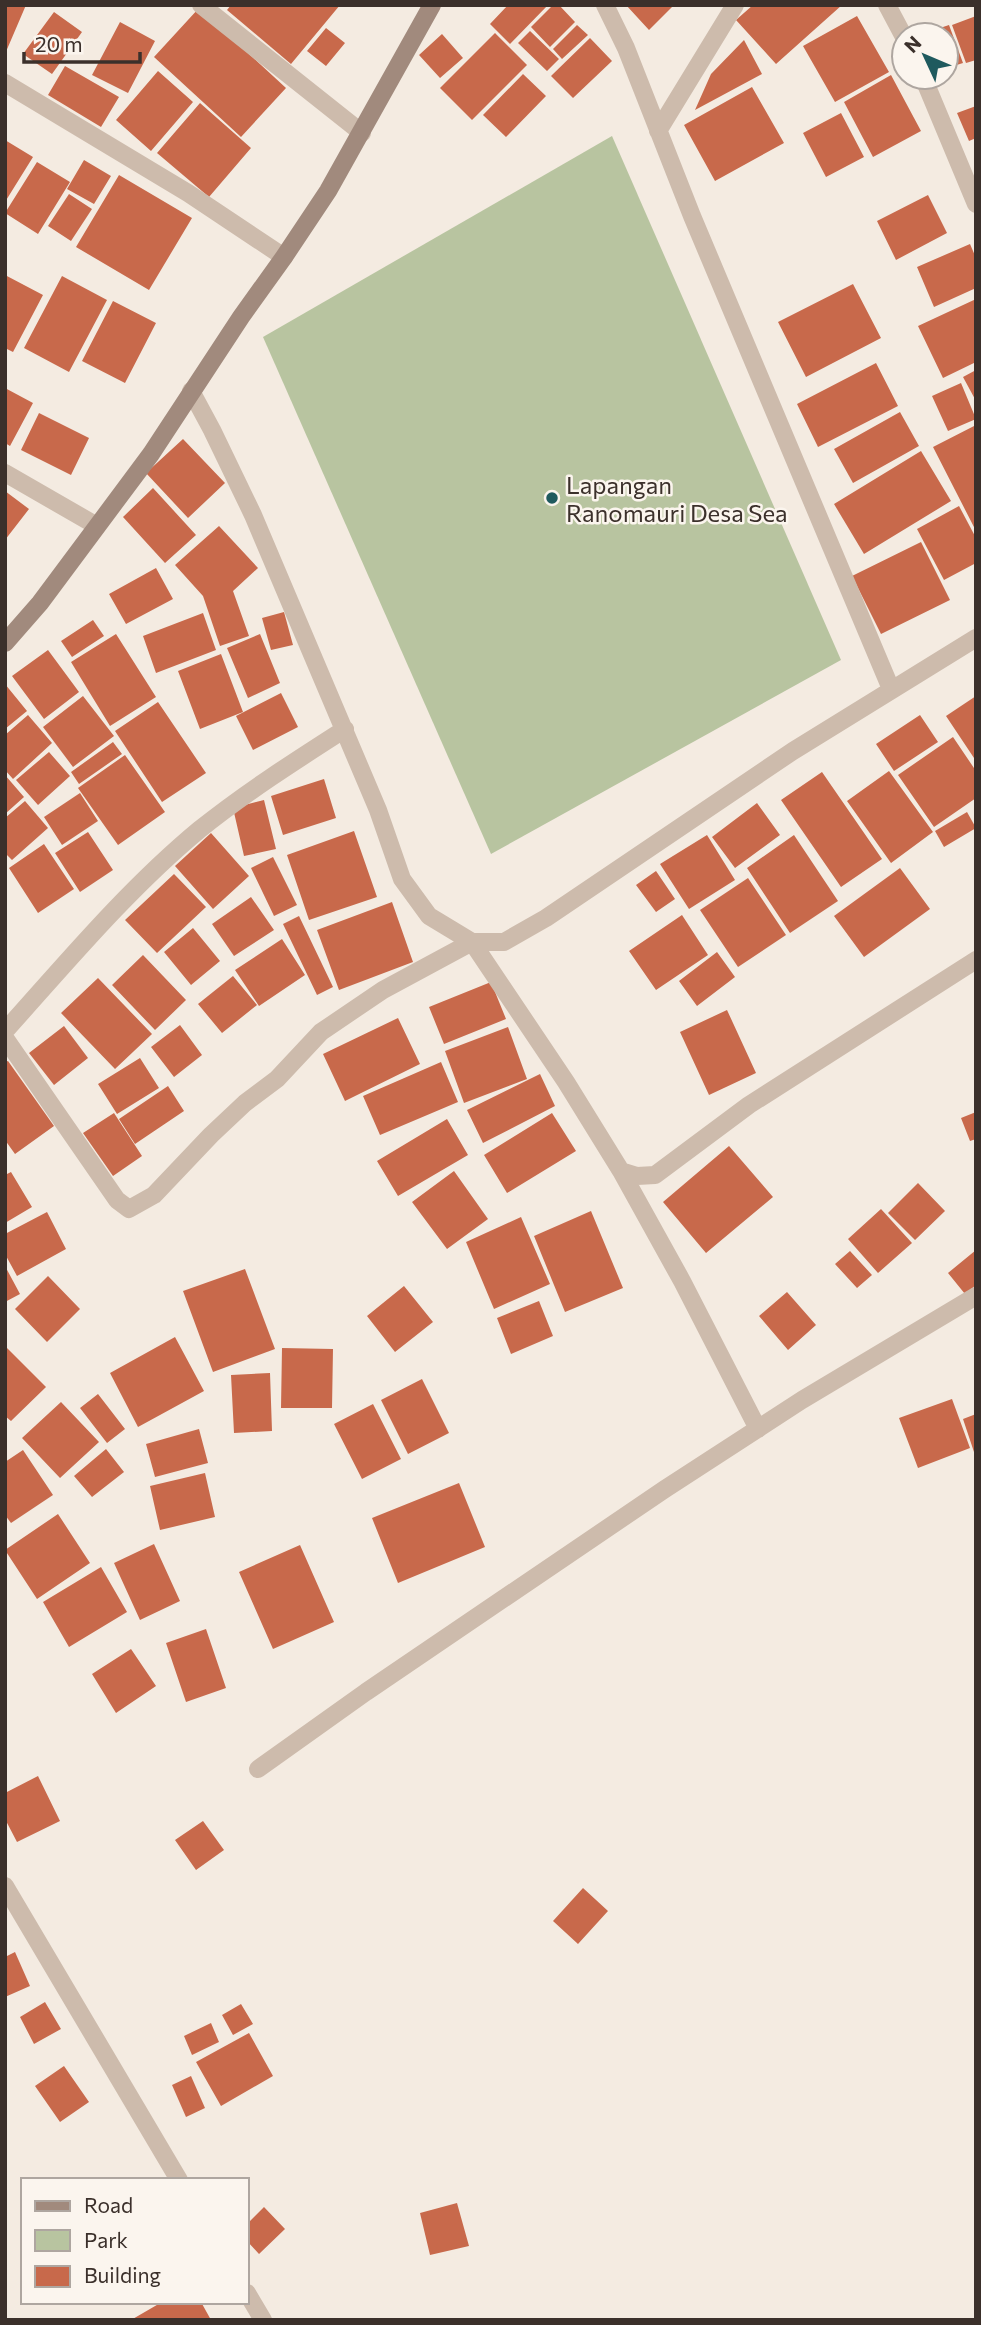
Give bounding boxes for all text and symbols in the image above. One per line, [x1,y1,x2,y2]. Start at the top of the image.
scale bar [24,21,140,65]
north arrow [890,21,960,91]
text: 20 m [35,31,83,56]
text: N [899,31,926,57]
place label: Lapangan Ranomauri Desa Sea [566,470,788,527]
marker: Lapangan Ranomauri Desa Sea [544,490,560,506]
legend [21,2178,248,2304]
text: Road [84,2192,133,2217]
text: Park [84,2227,128,2252]
text: Building [84,2262,161,2287]

